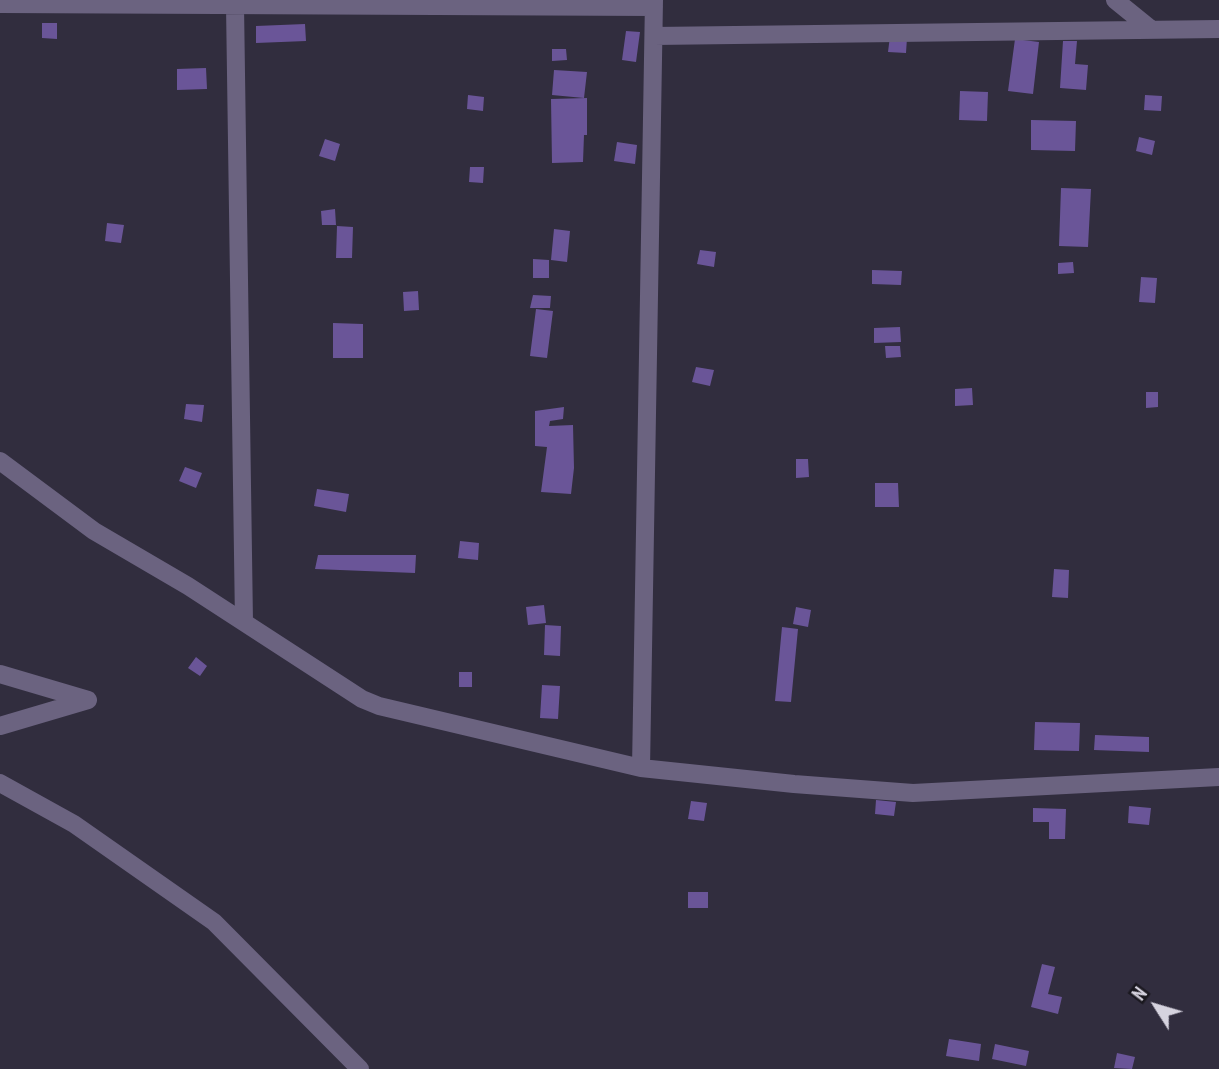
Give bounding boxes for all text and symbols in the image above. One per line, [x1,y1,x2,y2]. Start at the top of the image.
north arrow [1121,971,1191,1041]
text: N [1127,982,1152,1005]

